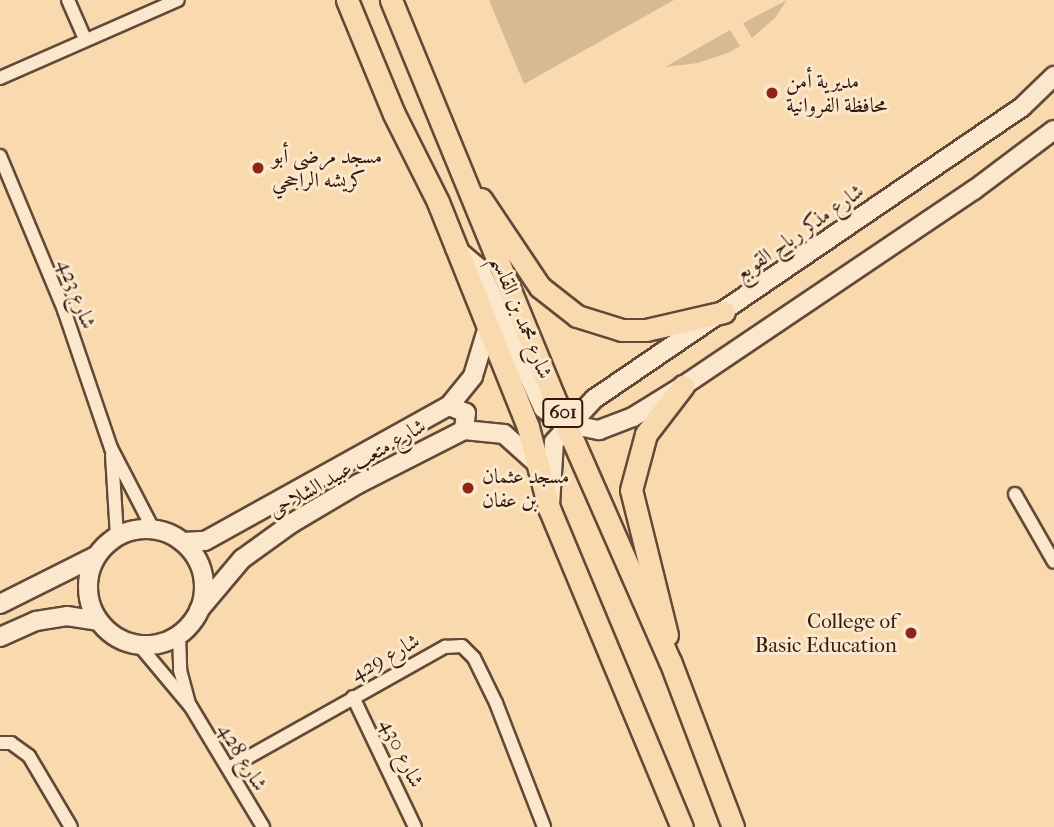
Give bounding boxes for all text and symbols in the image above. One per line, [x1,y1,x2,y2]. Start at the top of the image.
place label: مديرية أمن محافظة الفروانية [786,68,887,118]
marker: مديرية أمن محافظة الفروانية [764,85,780,101]
place label: مسجد مرضي أبو كريشه الراجحي [272,143,382,193]
marker: مسجد مرضي أبو كريشه الراجحي [250,160,266,176]
street label: شارع مذكر رباح القوبع [730,178,868,286]
street label: شارع محمد بن القاسم [486,252,558,382]
street label: شارع 423 [52,256,102,332]
road number: 601 [542,398,584,428]
street label: شارع متعب عبيد الشلاحى [264,413,430,523]
place label: مسجد عثمان بن عفان [482,463,569,513]
marker: مسجد عثمان بن عفان [460,480,476,496]
place label: College of Basic Education [755,608,897,658]
marker: College of Basic Education [903,625,919,641]
street label: شارع 429 [346,628,424,686]
street label: شارع 430 [375,714,429,792]
street label: شارع 428 [213,718,273,796]

